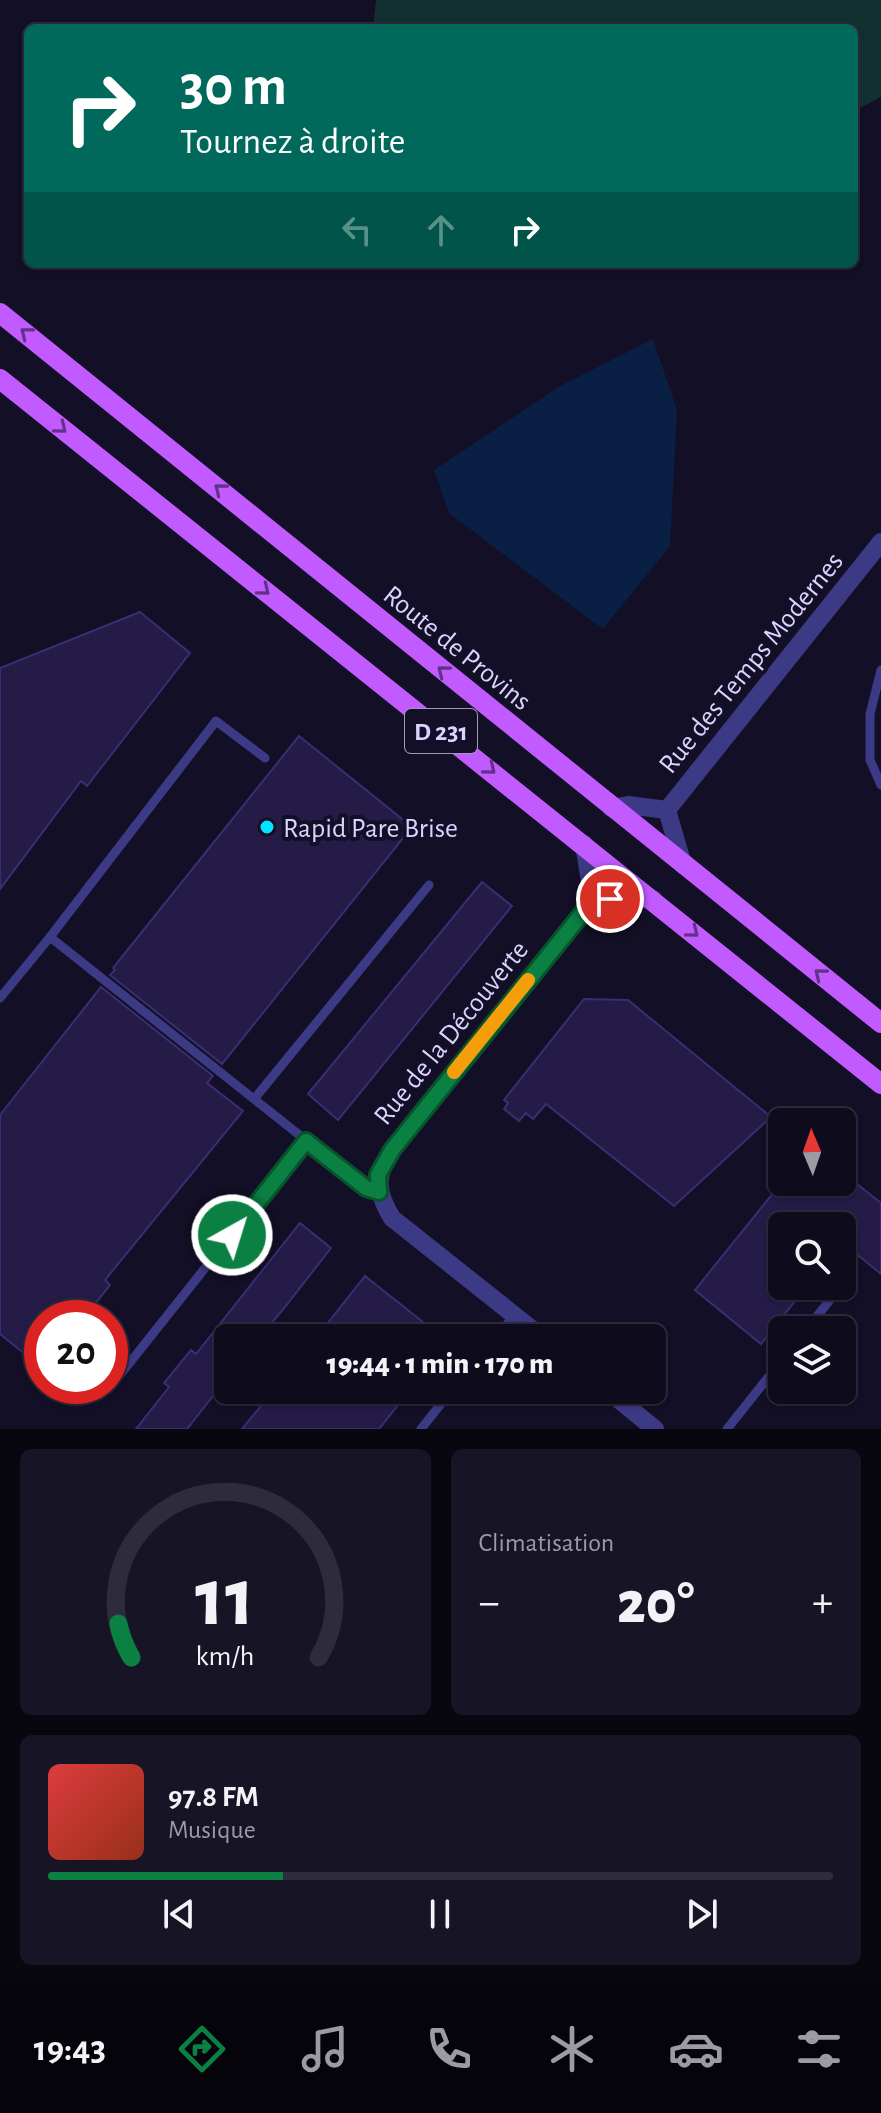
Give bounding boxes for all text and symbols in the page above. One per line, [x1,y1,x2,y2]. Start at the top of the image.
icon: right [48,56,152,160]
text: 30 m [180,59,287,115]
text: Tournez à droite [180,124,405,160]
icon: left [335,208,379,252]
icon: ahead [419,208,463,252]
icon: right [503,208,547,252]
one-way arrow [20,329,35,343]
one-way arrow [52,418,66,433]
one-way arrow [215,484,230,498]
street label: Rue des Temps Modernes [654,548,849,779]
one-way arrow [255,580,270,595]
street label: Route de Provins [378,581,536,716]
one-way arrow [438,666,453,681]
road number: D 231 [405,709,477,753]
one-way arrow [481,760,496,774]
place label: Rapid Pare Brise [283,815,458,843]
marker: Rapid Pare Brise [258,818,276,836]
pin [576,865,644,933]
icon: arrive [588,877,632,921]
one-way arrow [684,922,699,936]
street label: Rue de la Découverte [369,936,534,1130]
one-way arrow [814,970,829,984]
north arrow [768,1108,856,1196]
map controls [768,1108,856,1404]
position arrow [190,1193,274,1277]
button: search [768,1212,856,1300]
speed limit sign: 20 [24,1300,128,1404]
button: layers [768,1316,856,1404]
text: 19:44 · 1 min · 170 m [327,1349,553,1379]
text: Climatisation [479,1530,614,1556]
text: 11 [195,1557,255,1641]
text: 20° [617,1574,694,1634]
text: − [479,1581,500,1625]
text: + [812,1581,833,1625]
text: km/h [196,1642,255,1671]
text: 97.8 FM [168,1782,259,1812]
text: Musique [168,1817,256,1843]
icon: previous [157,1892,201,1936]
icon: pause [418,1892,462,1936]
icon: next [680,1892,724,1936]
icon: directions [174,2021,230,2077]
icon: music [297,2021,353,2077]
icon: phone [421,2021,477,2077]
icon: climate [544,2021,600,2077]
icon: car [668,2021,724,2077]
icon: filters [791,2021,847,2077]
text: 19:43 [34,2031,106,2067]

